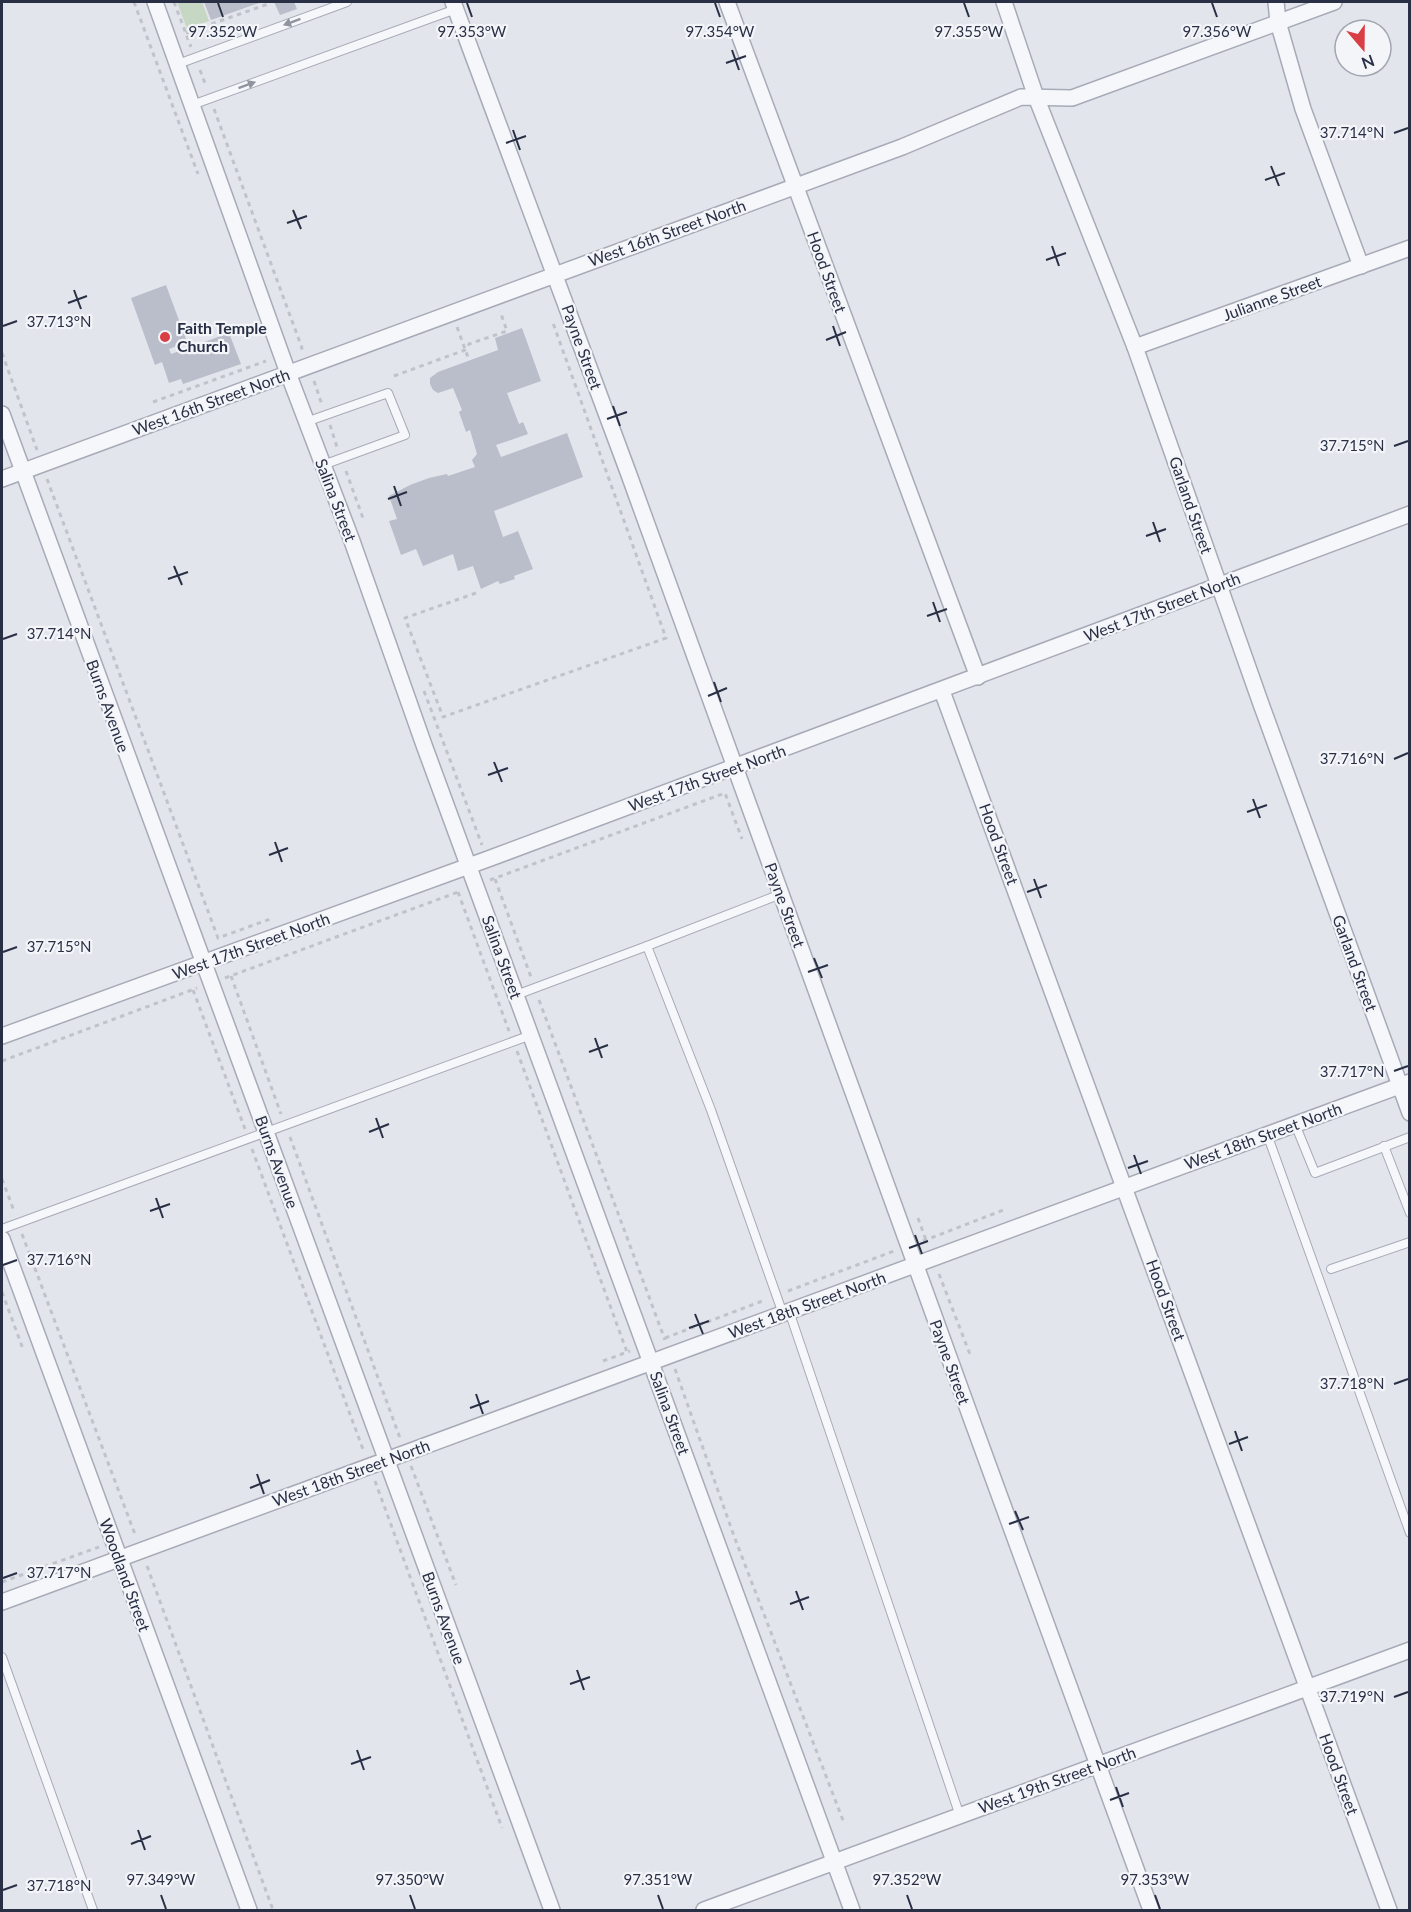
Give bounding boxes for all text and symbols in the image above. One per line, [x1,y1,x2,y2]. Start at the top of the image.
one-way arrow [283,18,301,27]
north arrow [1333,18,1393,78]
text: 97.352°W [189,22,258,40]
text: 97.353°W [438,22,507,40]
text: 97.354°W [686,22,755,40]
text: 97.355°W [935,22,1004,40]
text: 97.356°W [1183,22,1252,40]
text: N [1359,52,1377,74]
one-way arrow [238,80,256,89]
text: 37.714°N [1320,123,1384,141]
street label: West 16th Street North [586,195,748,270]
street label: Hood Street [804,229,851,315]
street label: Julianne Street [1220,271,1324,324]
street label: Payne Street [558,302,607,392]
text: 37.713°N [27,312,91,330]
place label: Faith Temple Church [177,318,267,355]
marker: Faith Temple Church [158,330,172,344]
street label: West 16th Street North [130,364,292,439]
text: 37.715°N [1320,436,1384,454]
street label: Garland Street [1166,454,1217,556]
street label: Salina Street [312,456,361,544]
street label: West 17th Street North [1081,568,1243,645]
text: 37.714°N [27,624,91,642]
street label: Burns Avenue [83,657,134,755]
street label: West 17th Street North [626,740,788,815]
text: 37.716°N [1320,749,1384,767]
street label: Hood Street [976,801,1023,887]
street label: Payne Street [761,860,810,950]
street label: West 17th Street North [170,908,332,983]
street label: Garland Street [1329,912,1382,1014]
street label: Salina Street [479,913,526,1001]
text: 37.715°N [27,937,91,955]
text: 37.717°N [1320,1062,1384,1080]
street label: West 18th Street North [1182,1098,1344,1173]
street label: Burns Avenue [252,1113,303,1211]
text: 37.716°N [27,1250,91,1268]
street label: Hood Street [1143,1257,1190,1343]
street label: West 18th Street North [726,1267,888,1342]
street label: Payne Street [926,1317,975,1407]
street label: Salina Street [647,1369,694,1457]
text: 37.718°N [1320,1374,1384,1392]
street label: West 18th Street North [270,1435,432,1510]
street label: Woodland Street [96,1516,155,1634]
text: 37.717°N [27,1563,91,1581]
street label: Burns Avenue [419,1569,470,1667]
text: 37.719°N [1320,1687,1384,1705]
street label: Hood Street [1316,1731,1363,1817]
street label: West 19th Street North [976,1742,1138,1817]
text: 97.349°W [127,1870,196,1888]
text: 97.350°W [376,1870,445,1888]
text: 97.351°W [624,1870,693,1888]
text: 97.352°W [873,1870,942,1888]
text: 97.353°W [1121,1870,1190,1888]
text: 37.718°N [27,1876,91,1894]

